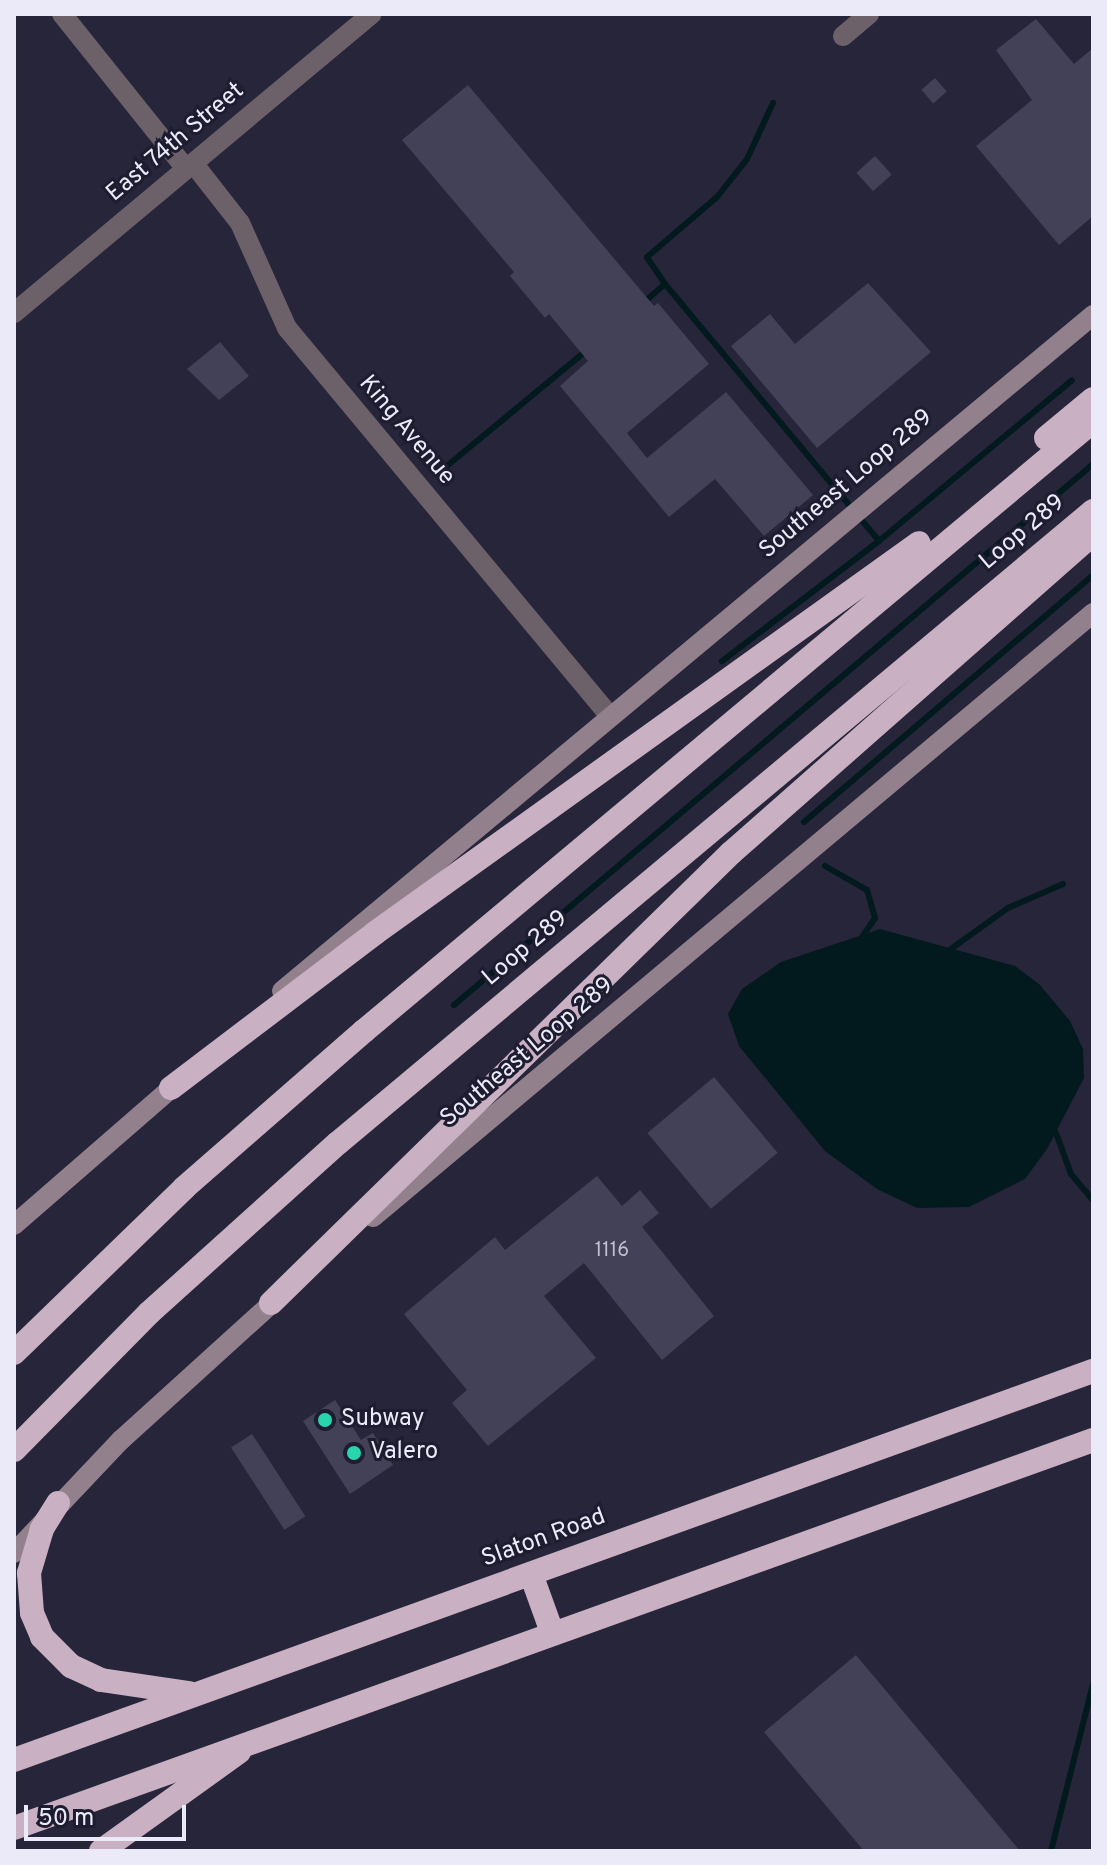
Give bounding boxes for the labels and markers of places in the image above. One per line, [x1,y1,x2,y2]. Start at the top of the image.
place label: Subway [341,1406,424,1434]
marker: Subway [316,1411,334,1429]
place label: Valero [370,1439,438,1467]
marker: Valero [345,1444,363,1462]

